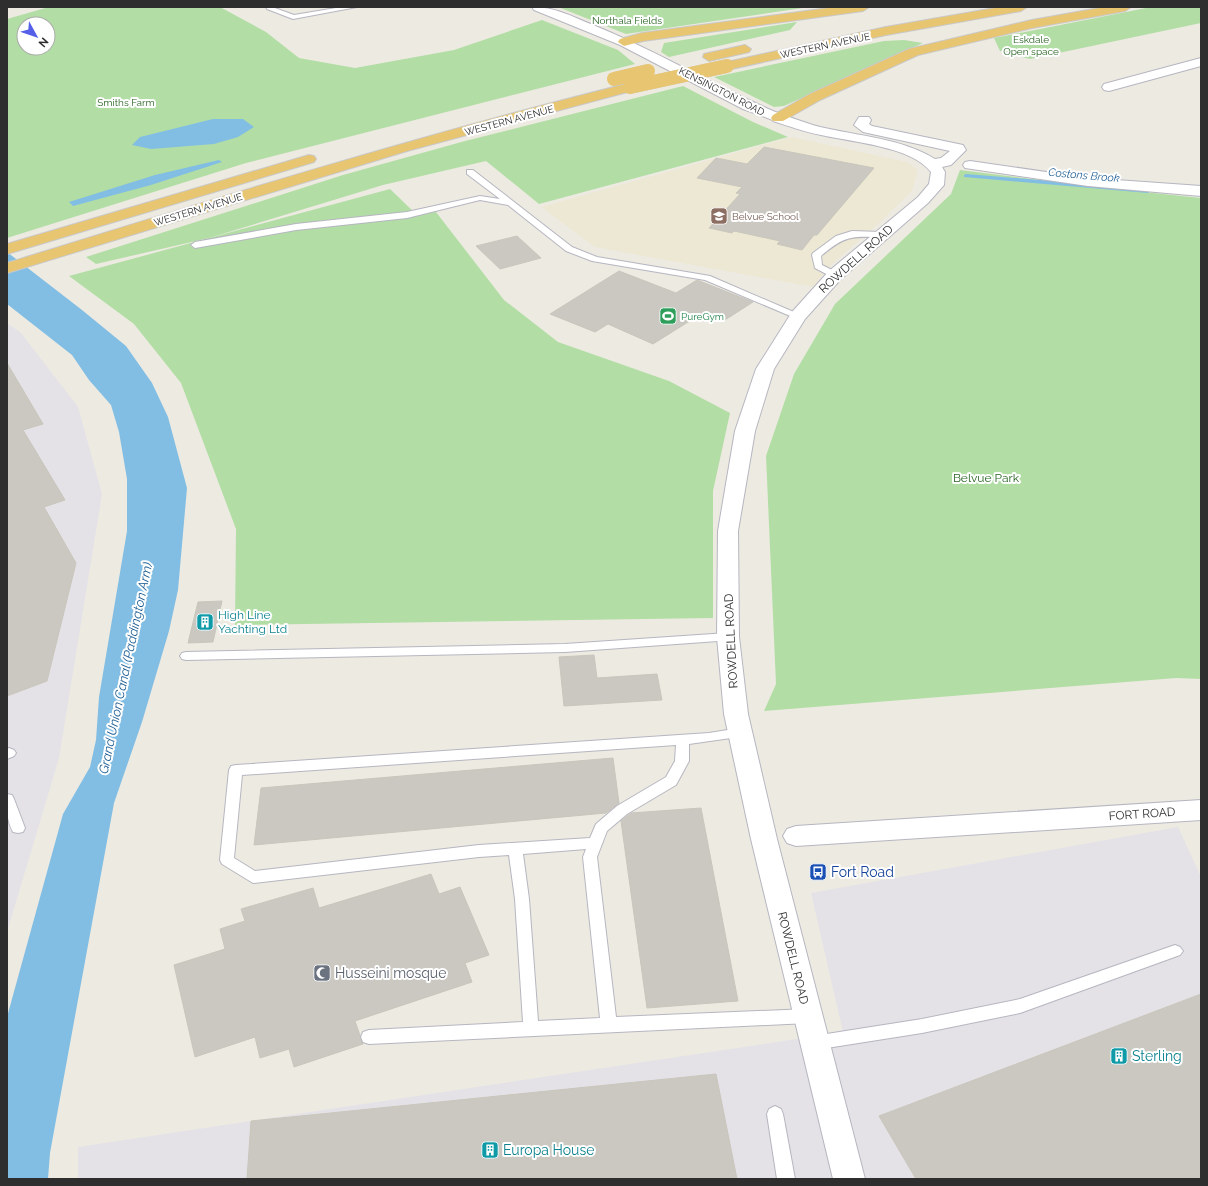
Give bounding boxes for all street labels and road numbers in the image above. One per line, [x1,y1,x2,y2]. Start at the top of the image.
street label: WESTERN AVENUE [779,31,871,60]
street label: KENSINGTON ROAD [677,65,767,118]
street label: WESTERN AVENUE [463,103,555,138]
street label: WESTERN AVENUE [153,191,244,228]
street label: ROWDELL ROAD [816,222,896,296]
street label: ROWDELL ROAD [722,593,740,689]
street label: FORT ROAD [1108,805,1176,823]
street label: ROWDELL ROAD [775,910,811,1006]

